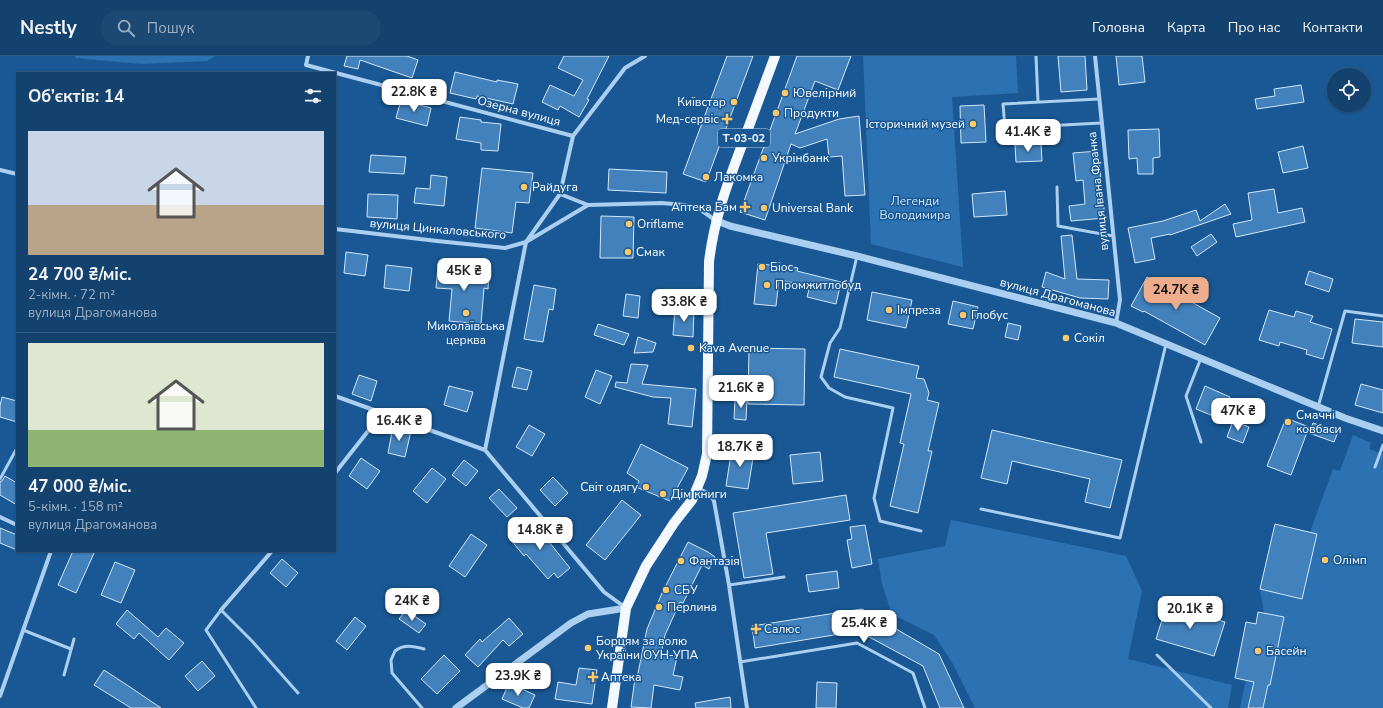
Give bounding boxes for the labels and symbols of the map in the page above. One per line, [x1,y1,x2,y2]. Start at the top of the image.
pin: 22.8K ₴ [377,79,451,113]
place label: Ювелірний [793,85,856,101]
marker: Ювелірний [780,88,790,98]
street label: Озерна вулиця [476,92,562,130]
place label: Київстар [677,94,726,110]
marker: Київстар [729,97,739,107]
place label: Продукти [784,105,839,121]
marker: Продукти [771,108,781,118]
place label: Мед-сервіс [656,111,719,127]
marker: Мед-сервіс [722,114,732,124]
place label: Історичний музей [866,116,965,132]
marker: Історичний музей [968,119,978,129]
pin: 41.4K ₴ [991,119,1065,153]
road number: Т-03-02 [718,129,770,147]
street label: вулиця Івана Франка [1084,131,1112,251]
place label: Укрінбанк [771,150,830,166]
marker: Укрінбанк [759,153,769,163]
place label: Лакомка [714,169,763,185]
marker: Лакомка [701,172,711,182]
place label: Райдуга [532,179,578,195]
marker: Райдуга [519,182,529,192]
park label: Легенди Володимира [879,193,951,223]
place label: Аптека Бам [671,199,737,215]
place label: Universal Bank [772,200,854,216]
marker: Аптека Бам [740,202,750,212]
marker: Universal Bank [759,203,769,213]
street label: вулиця Цинкаловського [369,215,507,243]
place label: Oriflame [637,216,684,232]
marker: Oriflame [624,219,634,229]
place label: Смак [636,244,665,260]
marker: Смак [623,247,633,257]
pin: 45K ₴ [436,258,492,292]
place label: Біос [770,259,794,275]
marker: Біос [757,262,767,272]
street label: вулиця Драгоманова [998,274,1118,320]
place label: Промжитлобуд [775,277,861,293]
pin: 24.7K ₴ [1139,277,1213,311]
marker: Промжитлобуд [762,280,772,290]
pin: 33.8K ₴ [647,289,721,323]
place label: Імпреза [897,302,941,318]
marker: Імпреза [884,305,894,315]
place label: Глобус [971,307,1008,323]
marker: Миколаївська церква [461,308,471,318]
marker: Глобус [958,310,968,320]
place label: Миколаївська церква [427,318,505,348]
place label: Сокіл [1074,330,1105,346]
marker: Сокіл [1061,333,1071,343]
place label: Kava Avenue [699,340,769,356]
marker: Kava Avenue [686,343,696,353]
pin: 21.6K ₴ [704,375,778,409]
pin: 47K ₴ [1210,398,1266,432]
place label: Смачні ковбаси [1296,407,1342,437]
pin: 16.4K ₴ [362,408,436,442]
marker: Смачні ковбаси [1283,417,1293,427]
pin: 18.7K ₴ [703,434,777,468]
place label: Світ одягу [580,479,639,495]
marker: Світ одягу [641,482,651,492]
place label: Дім книги [671,486,727,502]
marker: Дім книги [658,489,668,499]
pin: 14.8K ₴ [503,517,577,551]
place label: Олімп [1333,552,1367,568]
place label: Фантазія [689,553,740,569]
marker: Олімп [1320,555,1330,565]
marker: Фантазія [676,556,686,566]
place label: СБУ [674,582,698,598]
marker: СБУ [661,585,671,595]
pin: 24K ₴ [384,588,440,622]
pin: 20.1K ₴ [1153,596,1227,630]
place label: Перлина [667,599,717,615]
marker: Перлина [654,602,664,612]
pin: 25.4K ₴ [827,610,901,644]
place label: Салюс [764,621,801,637]
marker: Салюс [751,624,761,634]
place label: Борцям за волю України ОУН-УПА [595,633,699,663]
marker: Борцям за волю України ОУН-УПА [583,643,593,653]
place label: Басейн [1266,643,1307,659]
marker: Басейн [1253,646,1263,656]
pin: 23.9K ₴ [481,663,555,697]
place label: Аптека [601,669,641,685]
marker: Аптека [588,672,598,682]

